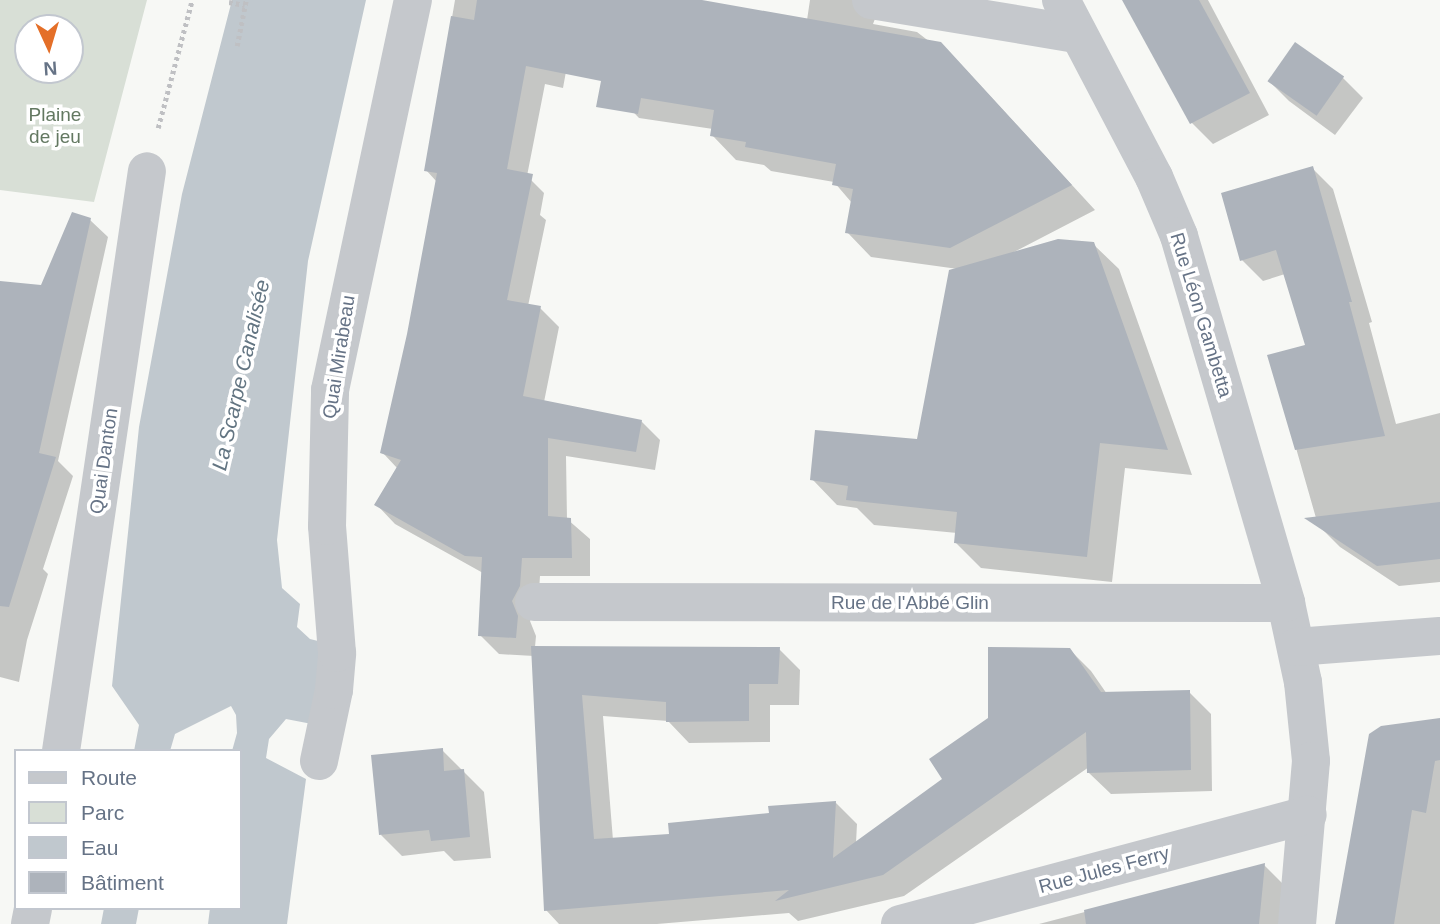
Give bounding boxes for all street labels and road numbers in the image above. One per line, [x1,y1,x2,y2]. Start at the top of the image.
street label: Rue Léon Gambetta [1165,230,1237,400]
street label: Quai Mirabeau [318,294,360,420]
street label: Quai Danton [85,407,123,515]
street label: Rue de l'Abbé Glin [831,592,989,614]
street label: Rue Jules Ferry [1036,842,1172,898]

